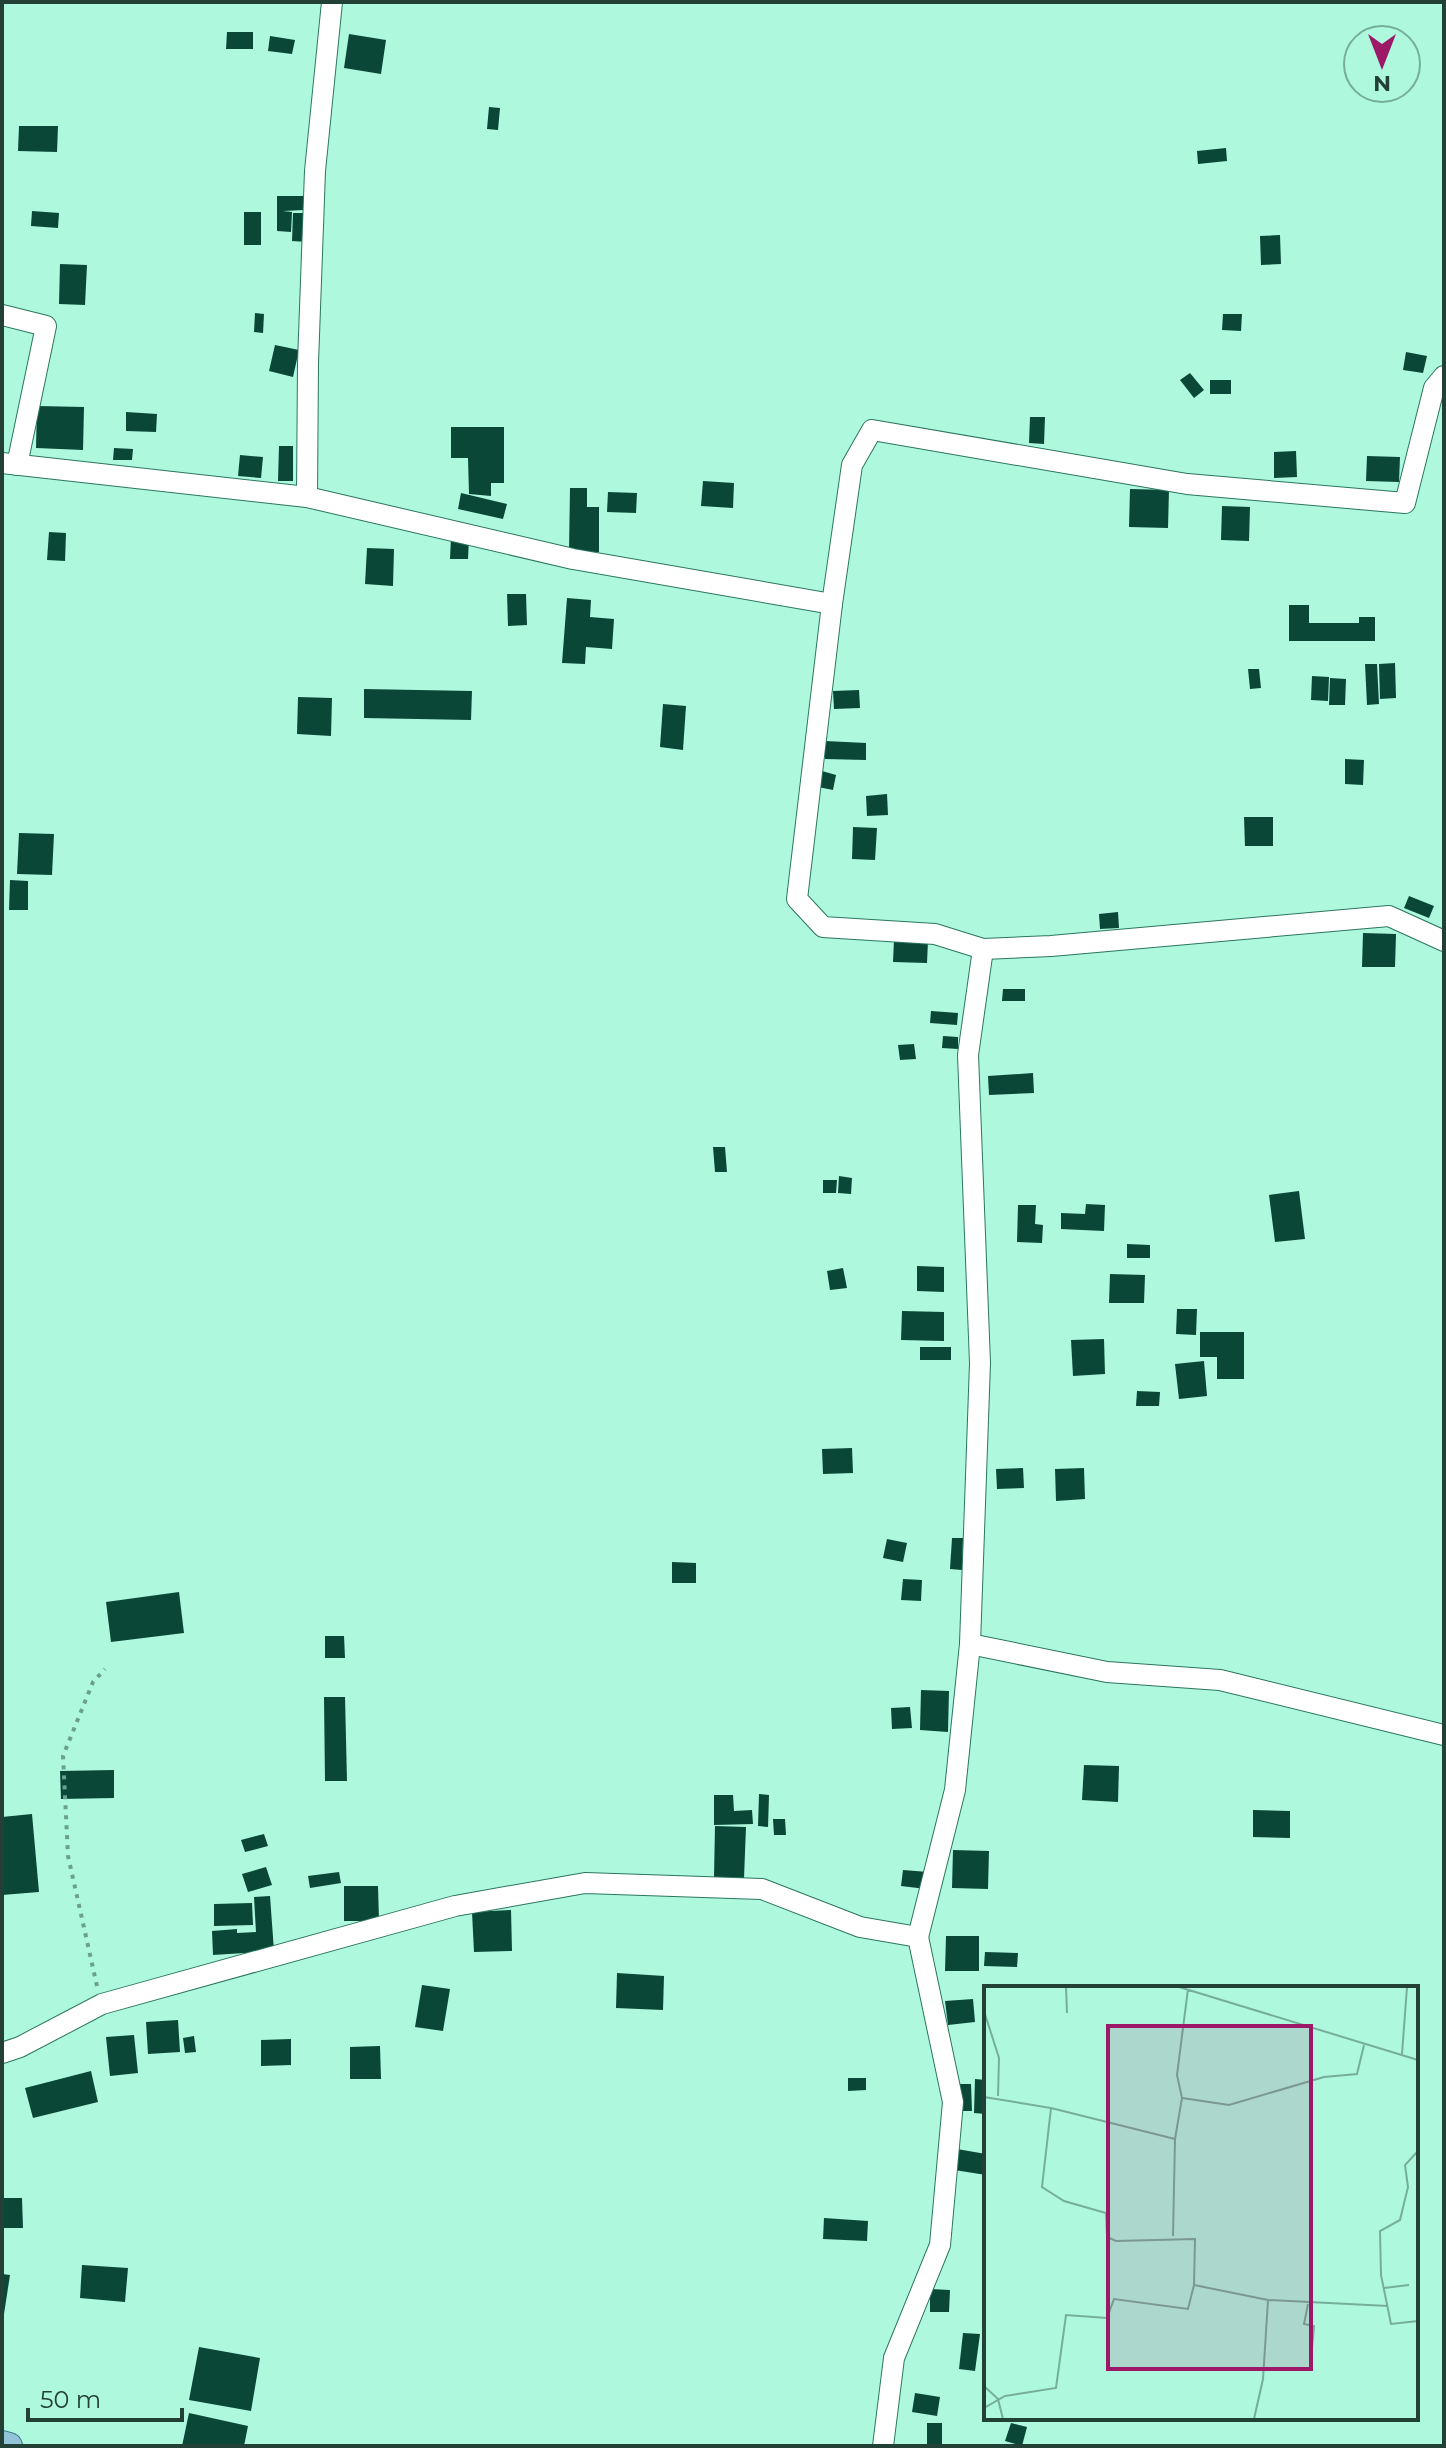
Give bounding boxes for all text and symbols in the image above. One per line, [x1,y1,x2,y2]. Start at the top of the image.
north arrow [1342,24,1422,104]
text: N [1373,70,1391,97]
inset map [984,1986,1418,2420]
scale bar [28,2372,182,2422]
text: 50 m [40,2385,101,2414]

